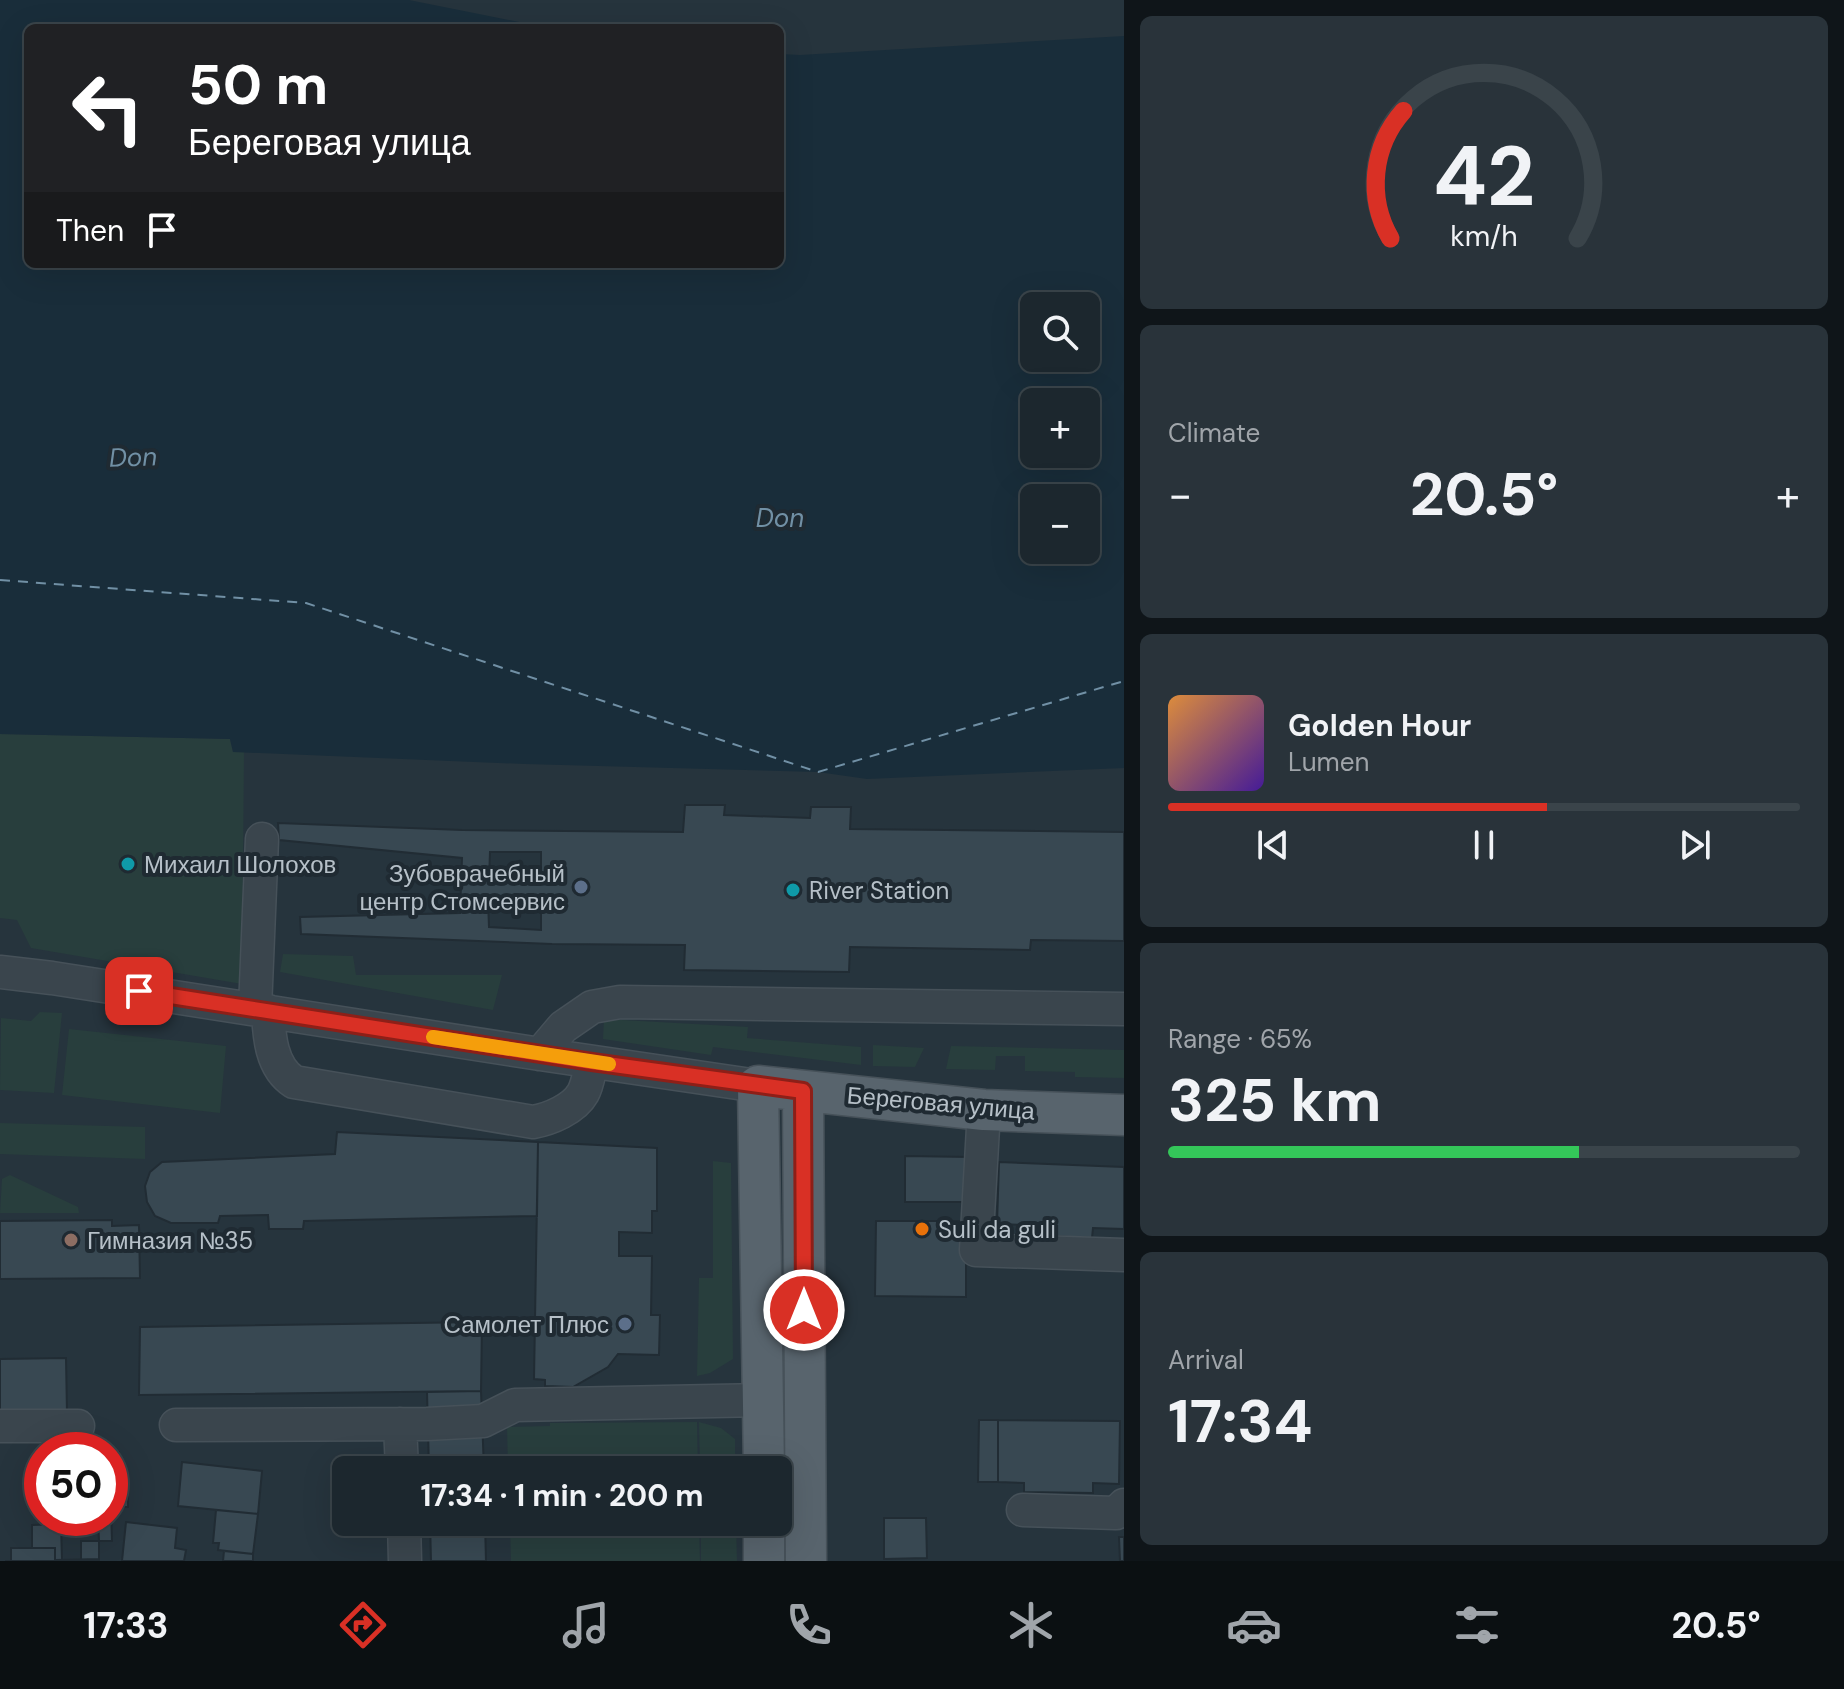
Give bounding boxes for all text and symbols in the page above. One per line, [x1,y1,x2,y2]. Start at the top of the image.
text: 50 m [188,48,328,121]
icon: left [56,56,160,160]
text: Береговая улица [188,119,471,166]
text: 42 [1433,121,1535,230]
icon: arrive [140,208,184,252]
text: Then [56,211,124,250]
text: km/h [1450,218,1518,255]
map controls [1020,292,1100,564]
button: search [1020,292,1100,372]
button: + [1020,388,1100,468]
text: Climate [1168,416,1260,450]
water label: Don [108,439,158,475]
text: 20.5° [1410,455,1558,534]
text: − [1168,466,1192,524]
text: + [1776,466,1800,524]
button: − [1020,484,1100,564]
water label: Don [756,501,804,535]
text: Golden Hour [1288,706,1471,745]
text: Lumen [1288,745,1369,779]
icon: previous [1251,823,1295,867]
icon: pause [1462,823,1506,867]
icon: next [1673,823,1717,867]
place label: Михаил Шолохов [144,849,336,880]
marker: Михаил Шолохов [119,855,137,873]
place label: Зубоврачебный центр Стомсервис [359,858,565,917]
place label: River Station [809,875,949,906]
marker: Зубоврачебный центр Стомсервис [572,878,590,896]
marker: River Station [784,881,802,899]
pin [105,957,173,1025]
icon: arrive [117,969,161,1013]
text: Range · 65% [1168,1022,1312,1056]
text: 325 km [1168,1061,1381,1140]
street label: Береговая улица [846,1079,1037,1127]
place label: Suli da guli [938,1214,1056,1245]
marker: Suli da guli [913,1220,931,1238]
place label: Гимназия №35 [87,1225,253,1256]
marker: Гимназия №35 [62,1231,80,1249]
position arrow [762,1268,846,1352]
place label: Самолет Плюс [444,1309,609,1340]
marker: Самолет Плюс [616,1315,634,1333]
text: Arrival [1168,1343,1244,1377]
text: 17:34 [1168,1382,1312,1461]
speed limit sign: 50 [24,1432,128,1536]
text: 17:34 · 1 min · 200 m [420,1476,704,1515]
icon: directions [335,1597,391,1653]
icon: music [558,1597,614,1653]
icon: phone [781,1597,837,1653]
icon: climate [1003,1597,1059,1653]
icon: car [1226,1597,1282,1653]
icon: filters [1449,1597,1505,1653]
text: 17:33 [83,1602,168,1649]
text: 20.5° [1672,1602,1761,1649]

